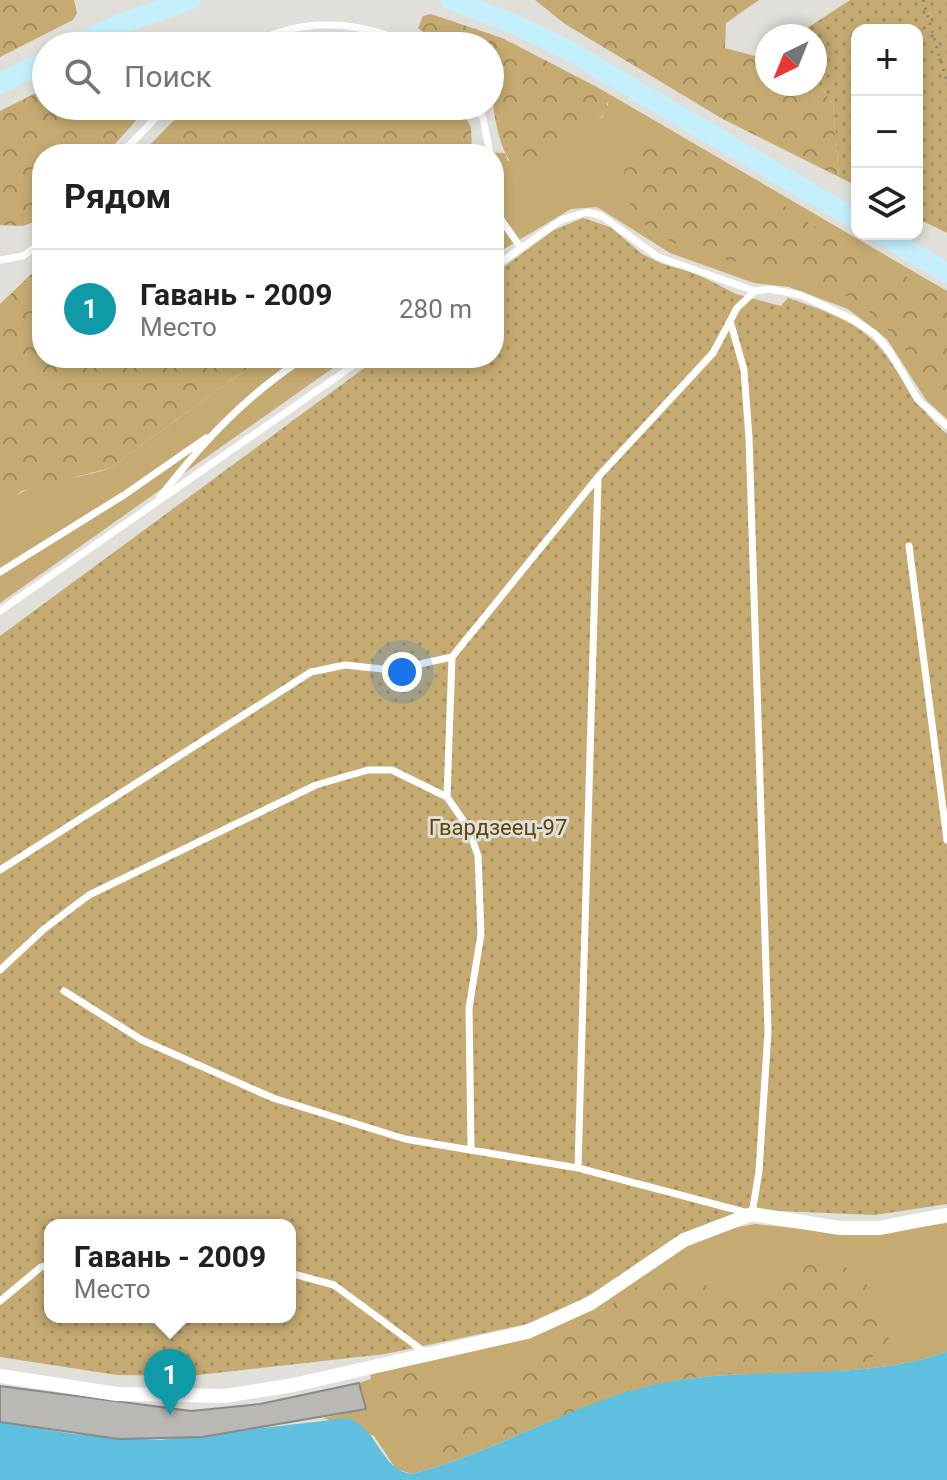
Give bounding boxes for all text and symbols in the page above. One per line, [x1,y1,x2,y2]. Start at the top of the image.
north arrow [755,24,827,96]
map controls [851,24,923,240]
button: + [851,24,923,96]
search box [32,32,504,120]
icon: search [60,54,104,98]
text: Поиск [124,59,212,94]
button: − [851,96,923,168]
button: layers [851,168,923,240]
text: Рядом [64,176,171,216]
text: Гавань - 2009 [140,277,332,312]
text: 1 [83,294,97,324]
text: 280 m [399,294,472,324]
text: Место [140,312,217,342]
your location [382,652,422,692]
park label: Гвардзеец-97 [429,815,567,840]
popup [44,1219,296,1323]
text: Гавань - 2009 [74,1239,266,1274]
text: Место [74,1274,151,1304]
pin: 1 [144,1349,196,1415]

